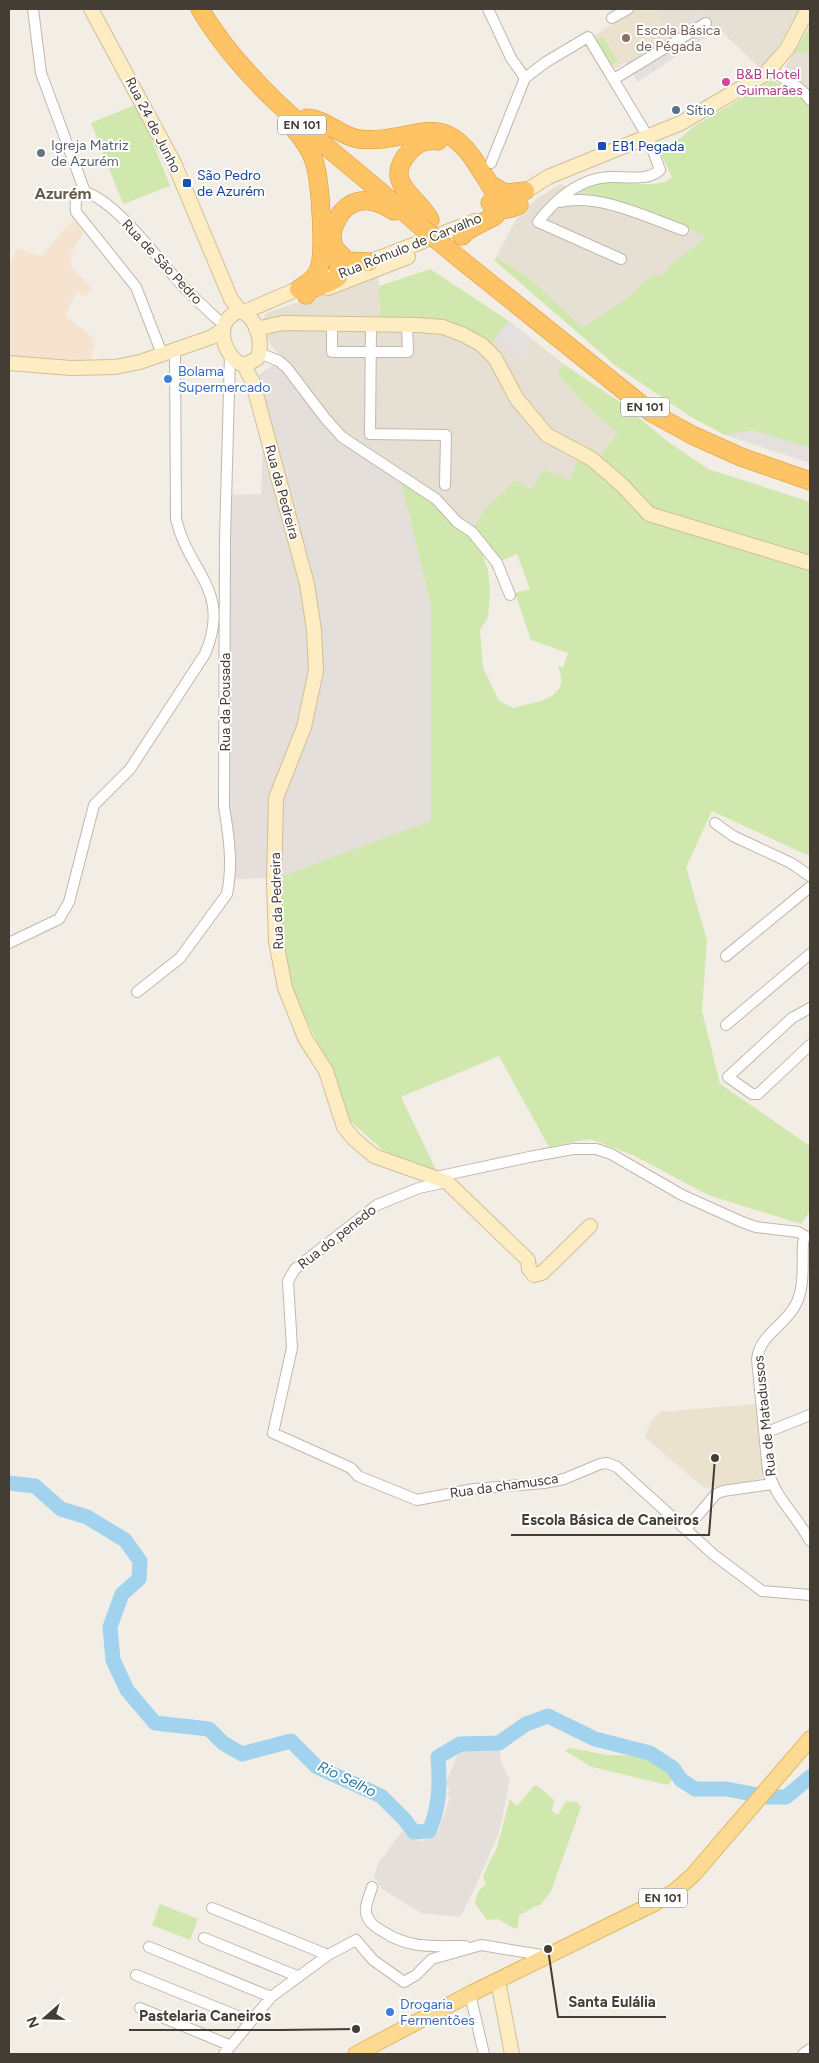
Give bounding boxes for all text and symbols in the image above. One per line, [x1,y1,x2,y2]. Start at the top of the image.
place label: Escola Básica de Pégada [636,22,720,55]
marker: Escola Básica de Pégada [620,32,632,44]
place label: B&B Hotel Guimarães [736,66,803,99]
street label: Rua 24 de Junho [122,74,184,176]
marker: B&B Hotel Guimarães [720,76,732,88]
place label: Sítio [686,102,715,119]
marker: Sítio [670,104,682,116]
road number: EN 101 [278,116,326,134]
place label: Igreja Matriz de Azurém [51,137,129,170]
place label: EB1 Pegada [612,138,684,155]
marker: EB1 Pegada [596,140,608,152]
marker: Igreja Matriz de Azurém [35,147,47,159]
place label: São Pedro de Azurém [197,167,265,200]
marker: São Pedro de Azurém [181,177,193,189]
district label: Azurém [34,184,92,203]
street label: Rua Rómulo de Carvalho [336,209,484,283]
street label: Rua de São Pedro [118,216,206,308]
place label: Bolama Supermercado [178,363,270,396]
marker: Bolama Supermercado [162,373,174,385]
road number: EN 101 [621,398,669,417]
street label: Rua da Pedreira [261,443,303,541]
street label: Rua da Pousada [217,653,234,751]
street label: Rua da Pedreira [267,852,287,950]
street label: Rua do penedo [294,1201,380,1273]
street label: Rua de Matadussos [750,1355,780,1477]
street label: Rua da chamusca [449,1470,559,1502]
callout: Escola Básica de Caneiros [511,1505,709,1535]
text: Escola Básica de Caneiros [521,1511,699,1529]
water label: Rio Selho [315,1757,380,1801]
road number: EN 101 [639,1889,687,1908]
callout: Santa Eulália [558,1987,666,2017]
north arrow [20,1993,70,2043]
text: Santa Eulália [568,1993,656,2011]
place label: Drogaria Fermentões [400,1996,475,2029]
callout: Pastelaria Caneiros [129,2000,281,2030]
marker: Drogaria Fermentões [384,2006,396,2018]
text: Pastelaria Caneiros [139,2007,271,2025]
text: N [23,2014,43,2030]

